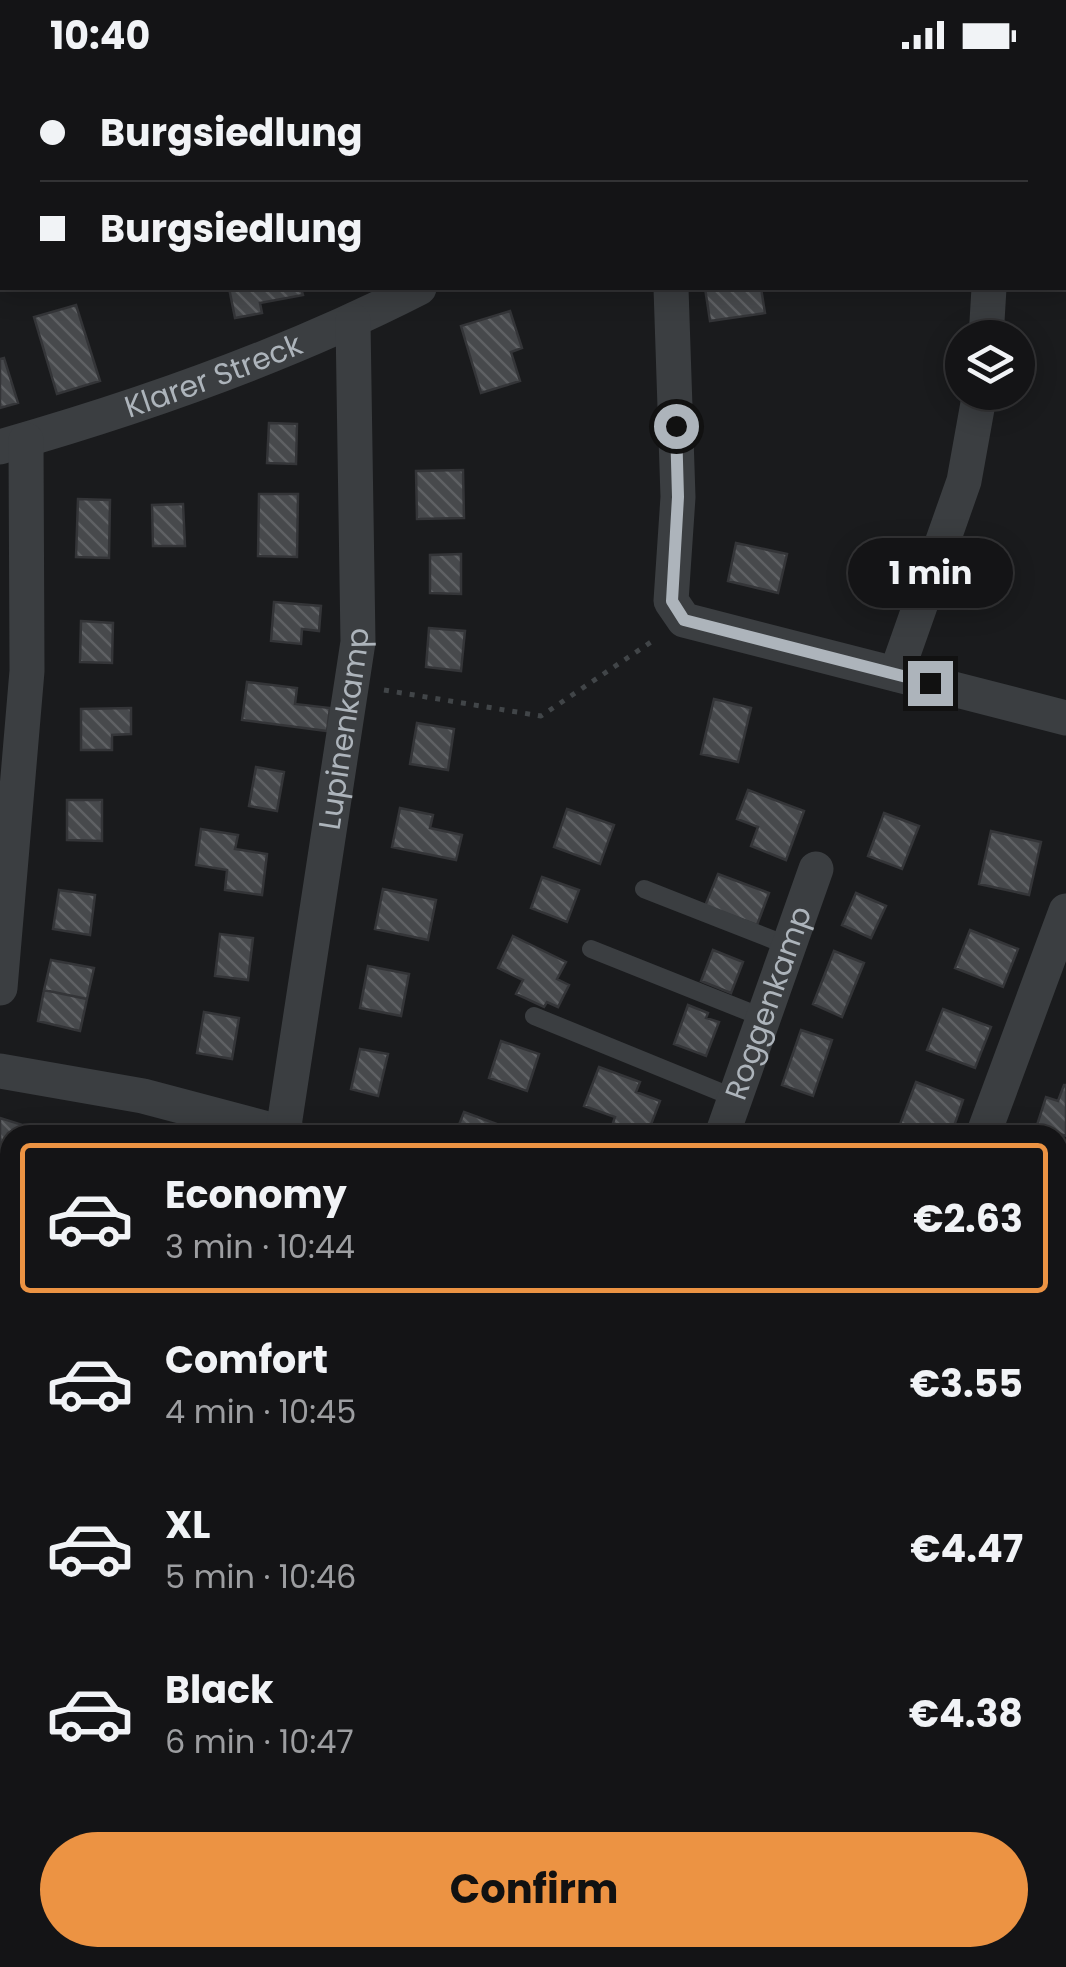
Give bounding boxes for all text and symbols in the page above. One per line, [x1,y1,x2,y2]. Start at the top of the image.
text: 10:40 [50,9,150,62]
text: Burgsiedlung [100,106,363,159]
text: Burgsiedlung [100,202,363,255]
map controls [945,320,1035,410]
button: layers [945,320,1035,410]
street label: Klarer Streck [119,323,309,428]
route start [654,404,699,449]
callout: 1 min [848,538,1012,608]
text: 1 min [889,550,972,595]
street label: Lupinenkamp [308,627,379,833]
route end [908,661,953,706]
street label: Roggenkamp [714,900,822,1106]
text: Economy [165,1168,347,1221]
icon: car [45,1173,135,1263]
text: €2.63 [913,1192,1023,1245]
text: 3 min · 10:44 [165,1224,355,1269]
text: Comfort [165,1333,328,1386]
icon: car [45,1338,135,1428]
text: €3.55 [910,1357,1023,1410]
text: 4 min · 10:45 [165,1389,356,1434]
text: XL [165,1498,210,1551]
icon: car [45,1503,135,1593]
text: €4.47 [910,1522,1023,1575]
text: 5 min · 10:46 [165,1554,356,1599]
text: Black [165,1663,274,1716]
icon: car [45,1668,135,1758]
text: €4.38 [909,1687,1023,1740]
text: 6 min · 10:47 [165,1719,354,1764]
button: Confirm [40,1832,1028,1947]

